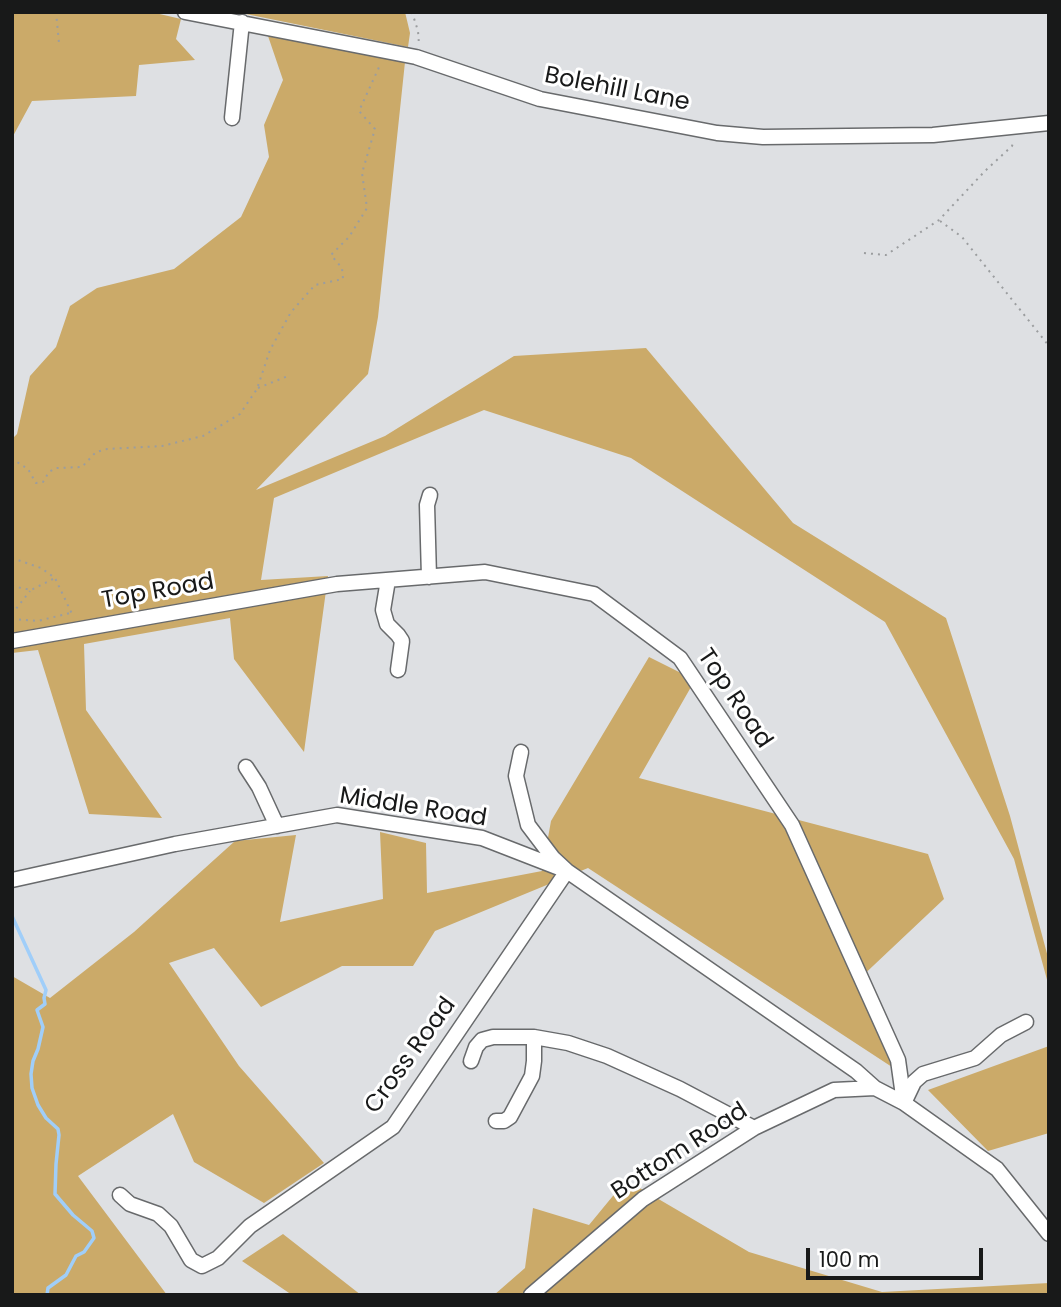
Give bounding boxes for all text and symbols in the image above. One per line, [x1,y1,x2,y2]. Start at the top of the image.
street label: Bolehill Lane [542,62,692,118]
street label: Top Road [100,568,216,616]
street label: Top Road [690,644,778,754]
street label: Middle Road [337,782,489,834]
street label: Cross Road [359,992,463,1120]
street label: Bottom Road [607,1097,753,1207]
scale bar [809,1234,986,1278]
text: 100 m [819,1245,879,1274]

